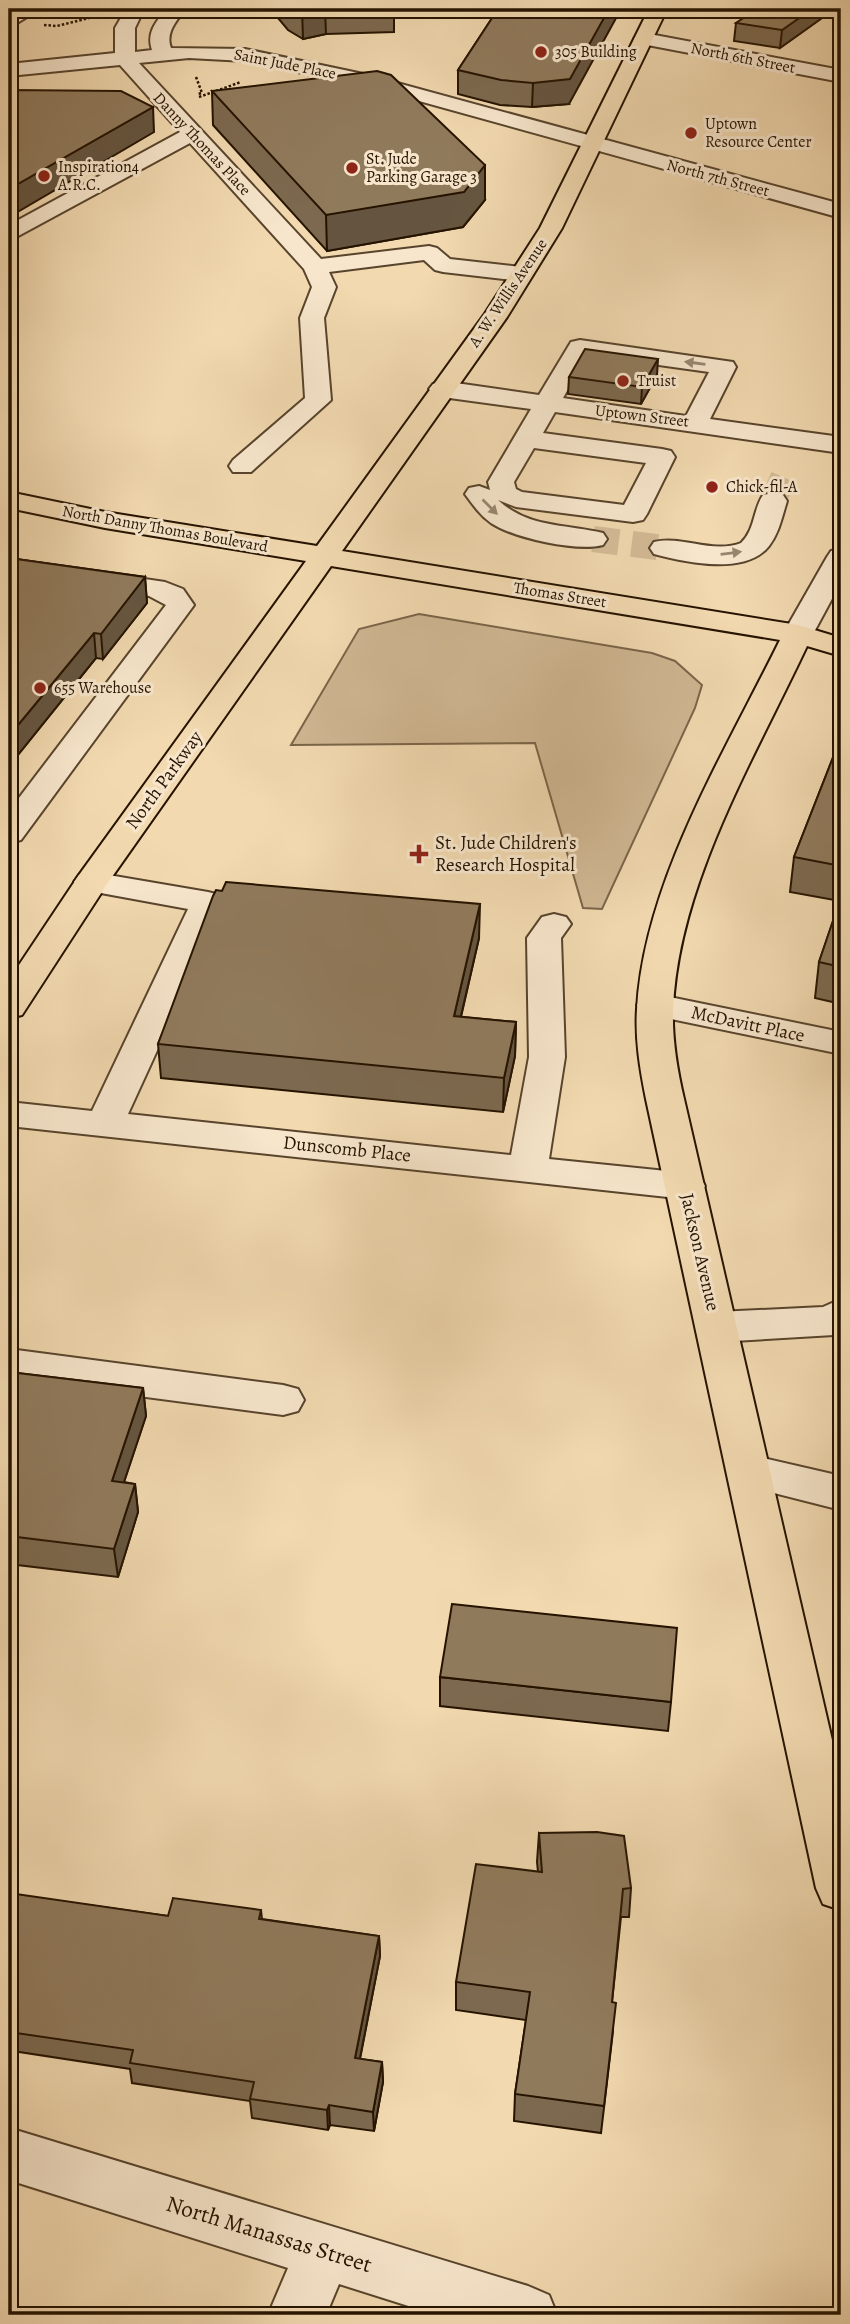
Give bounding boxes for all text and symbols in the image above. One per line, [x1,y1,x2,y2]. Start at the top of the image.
street label: North 6th Street [689,37,797,79]
place label: 305 Building [555,41,637,63]
street label: Saint Jude Place [232,43,338,85]
marker: 305 Building [533,44,549,60]
street label: Danny Thomas Place [148,87,256,201]
place label: Uptown Resource Center [705,113,812,153]
marker: Uptown Resource Center [683,125,699,141]
place label: St. Jude Parking Garage 3 [366,148,477,188]
street label: North 7th Street [664,154,772,202]
place label: Inspiration4 A.R.C. [57,156,139,196]
marker: St. Jude Parking Garage 3 [344,160,360,176]
marker: Inspiration4 A.R.C. [36,168,52,184]
street label: A. W. Willis Avenue [463,234,552,352]
one-way arrow [684,357,706,368]
place label: Truist [637,370,676,392]
marker: Truist [615,373,631,389]
street label: Uptown Street [594,399,690,433]
place label: Chick-fil-A [726,476,798,498]
marker: Chick-fil-A [704,479,720,495]
one-way arrow [482,498,499,515]
street label: North Danny Thomas Boulevard [60,500,270,558]
one-way arrow [720,547,742,558]
street label: Thomas Street [512,577,608,613]
place label: 655 Warehouse [54,677,151,699]
marker: 655 Warehouse [32,680,48,696]
street label: North Parkway [119,725,209,835]
place label: St. Jude Children's Research Hospital [435,830,577,878]
marker: St. Jude Children's Research Hospital [409,844,429,864]
street label: McDavitt Place [689,999,807,1049]
street label: Dunscomb Place [282,1129,412,1169]
street label: Jackson Avenue [674,1191,726,1313]
street label: North Manassas Street [162,2188,376,2280]

